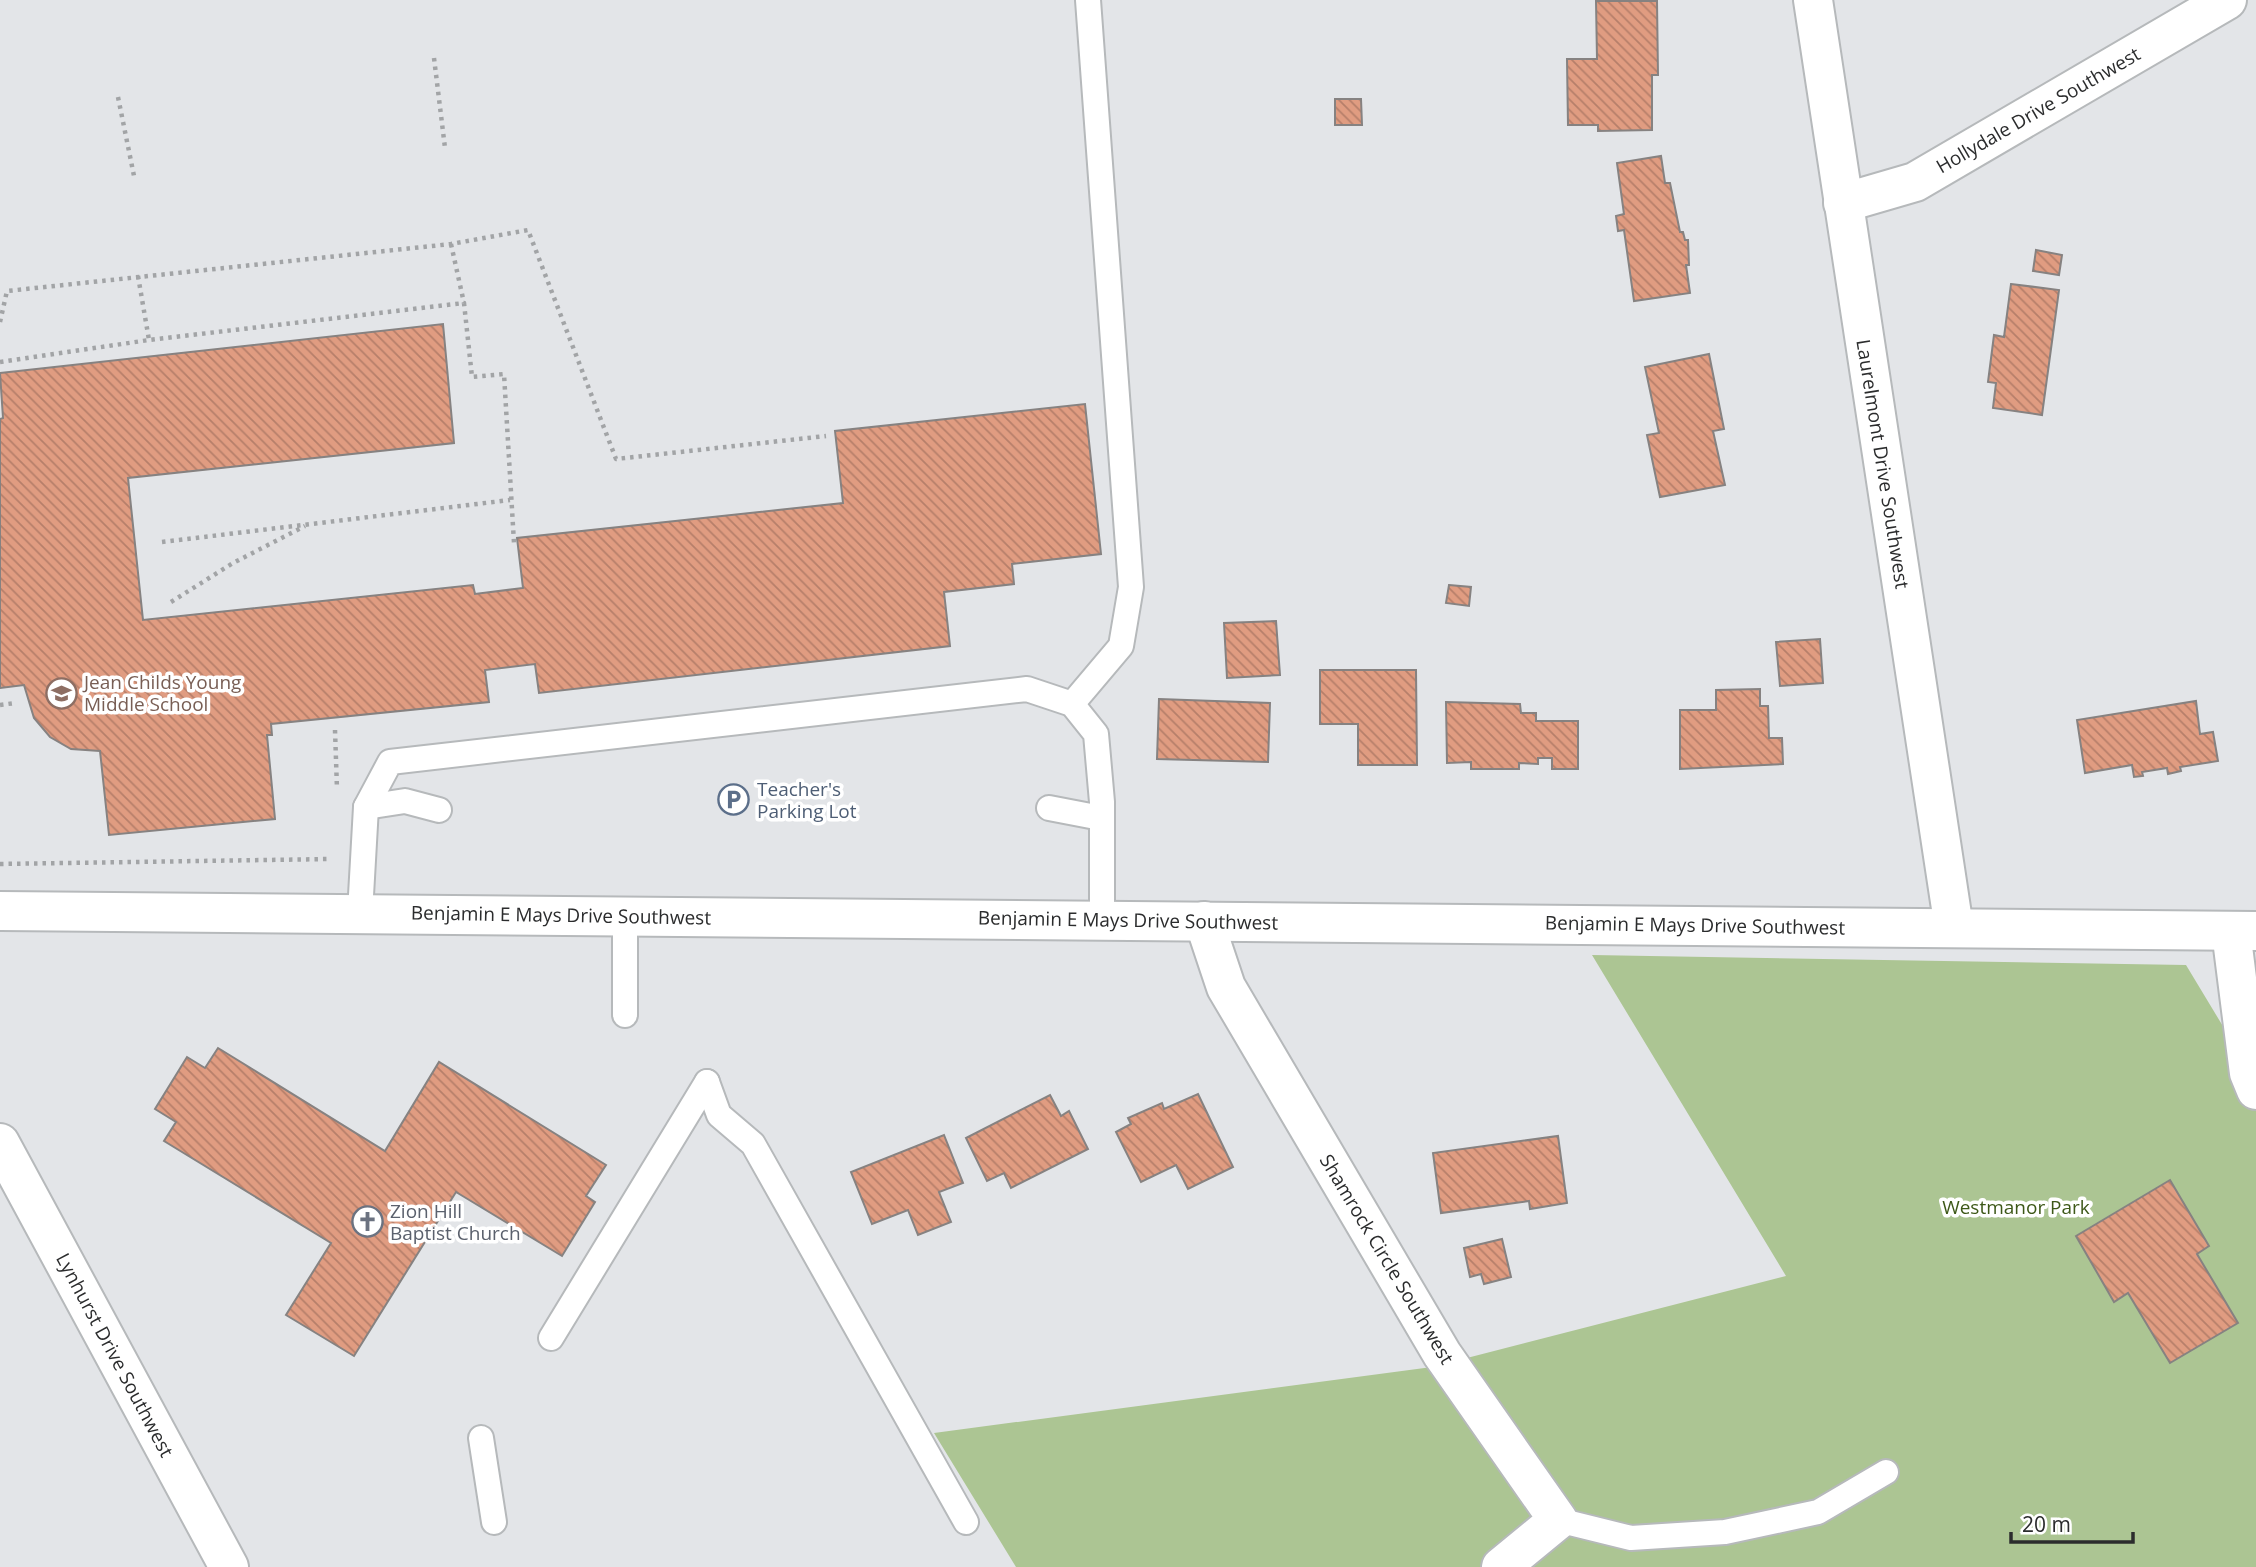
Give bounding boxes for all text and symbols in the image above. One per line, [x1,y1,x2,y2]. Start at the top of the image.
street label: Hollydale Drive Southwest [1931,41,2145,179]
street label: Laurelmont Drive Southwest [1850,337,1916,591]
place label: Jean Childs Young Middle School [82,669,241,717]
school or university icon: Jean Childs Young Middle School [44,676,78,710]
place label: Teacher's Parking Lot [757,776,857,824]
parking icon: Teacher's Parking Lot [717,783,751,817]
street label: Benjamin E Mays Drive Southwest [411,899,712,931]
street label: Benjamin E Mays Drive Southwest [978,904,1279,936]
street label: Benjamin E Mays Drive Southwest [1545,909,1846,941]
street label: Shamrock Circle Southwest [1314,1149,1460,1369]
park label: Westmanor Park [1942,1194,2090,1220]
place label: Zion Hill Baptist Church [390,1198,521,1246]
church icon: Zion Hill Baptist Church [350,1205,384,1239]
street label: Lynhurst Drive Southwest [50,1248,180,1462]
scale bar [2011,1500,2134,1544]
text: 20 m [2022,1510,2071,1538]

